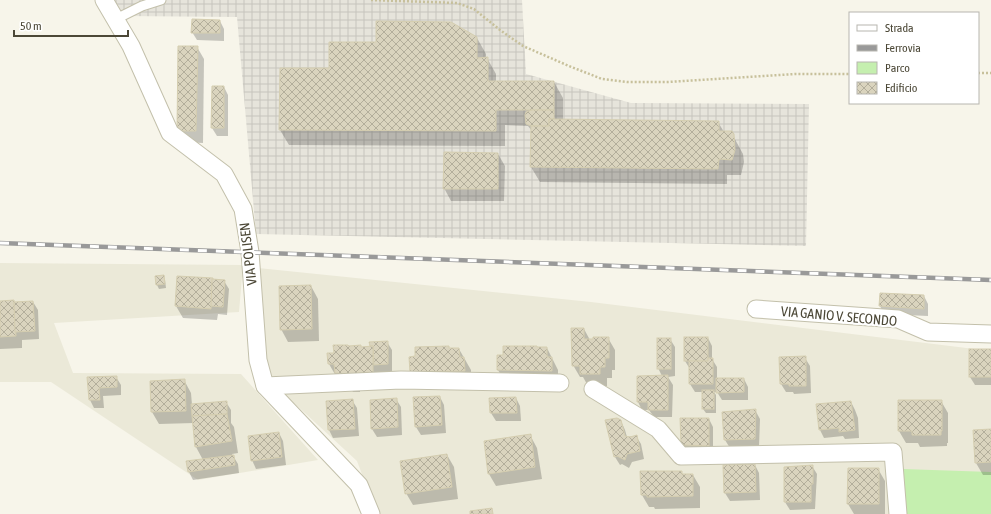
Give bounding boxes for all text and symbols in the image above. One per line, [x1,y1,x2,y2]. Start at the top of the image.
scale bar [14,12,128,38]
legend [849,12,979,104]
text: 50 m [20,19,42,33]
text: Strada [885,21,914,35]
text: Ferrovia [885,41,921,55]
text: Parco [885,61,910,75]
text: Edificio [885,81,918,95]
street label: VIA POLISEN [236,222,260,286]
street label: VIA GANIO V. SECONDO [780,303,898,329]

